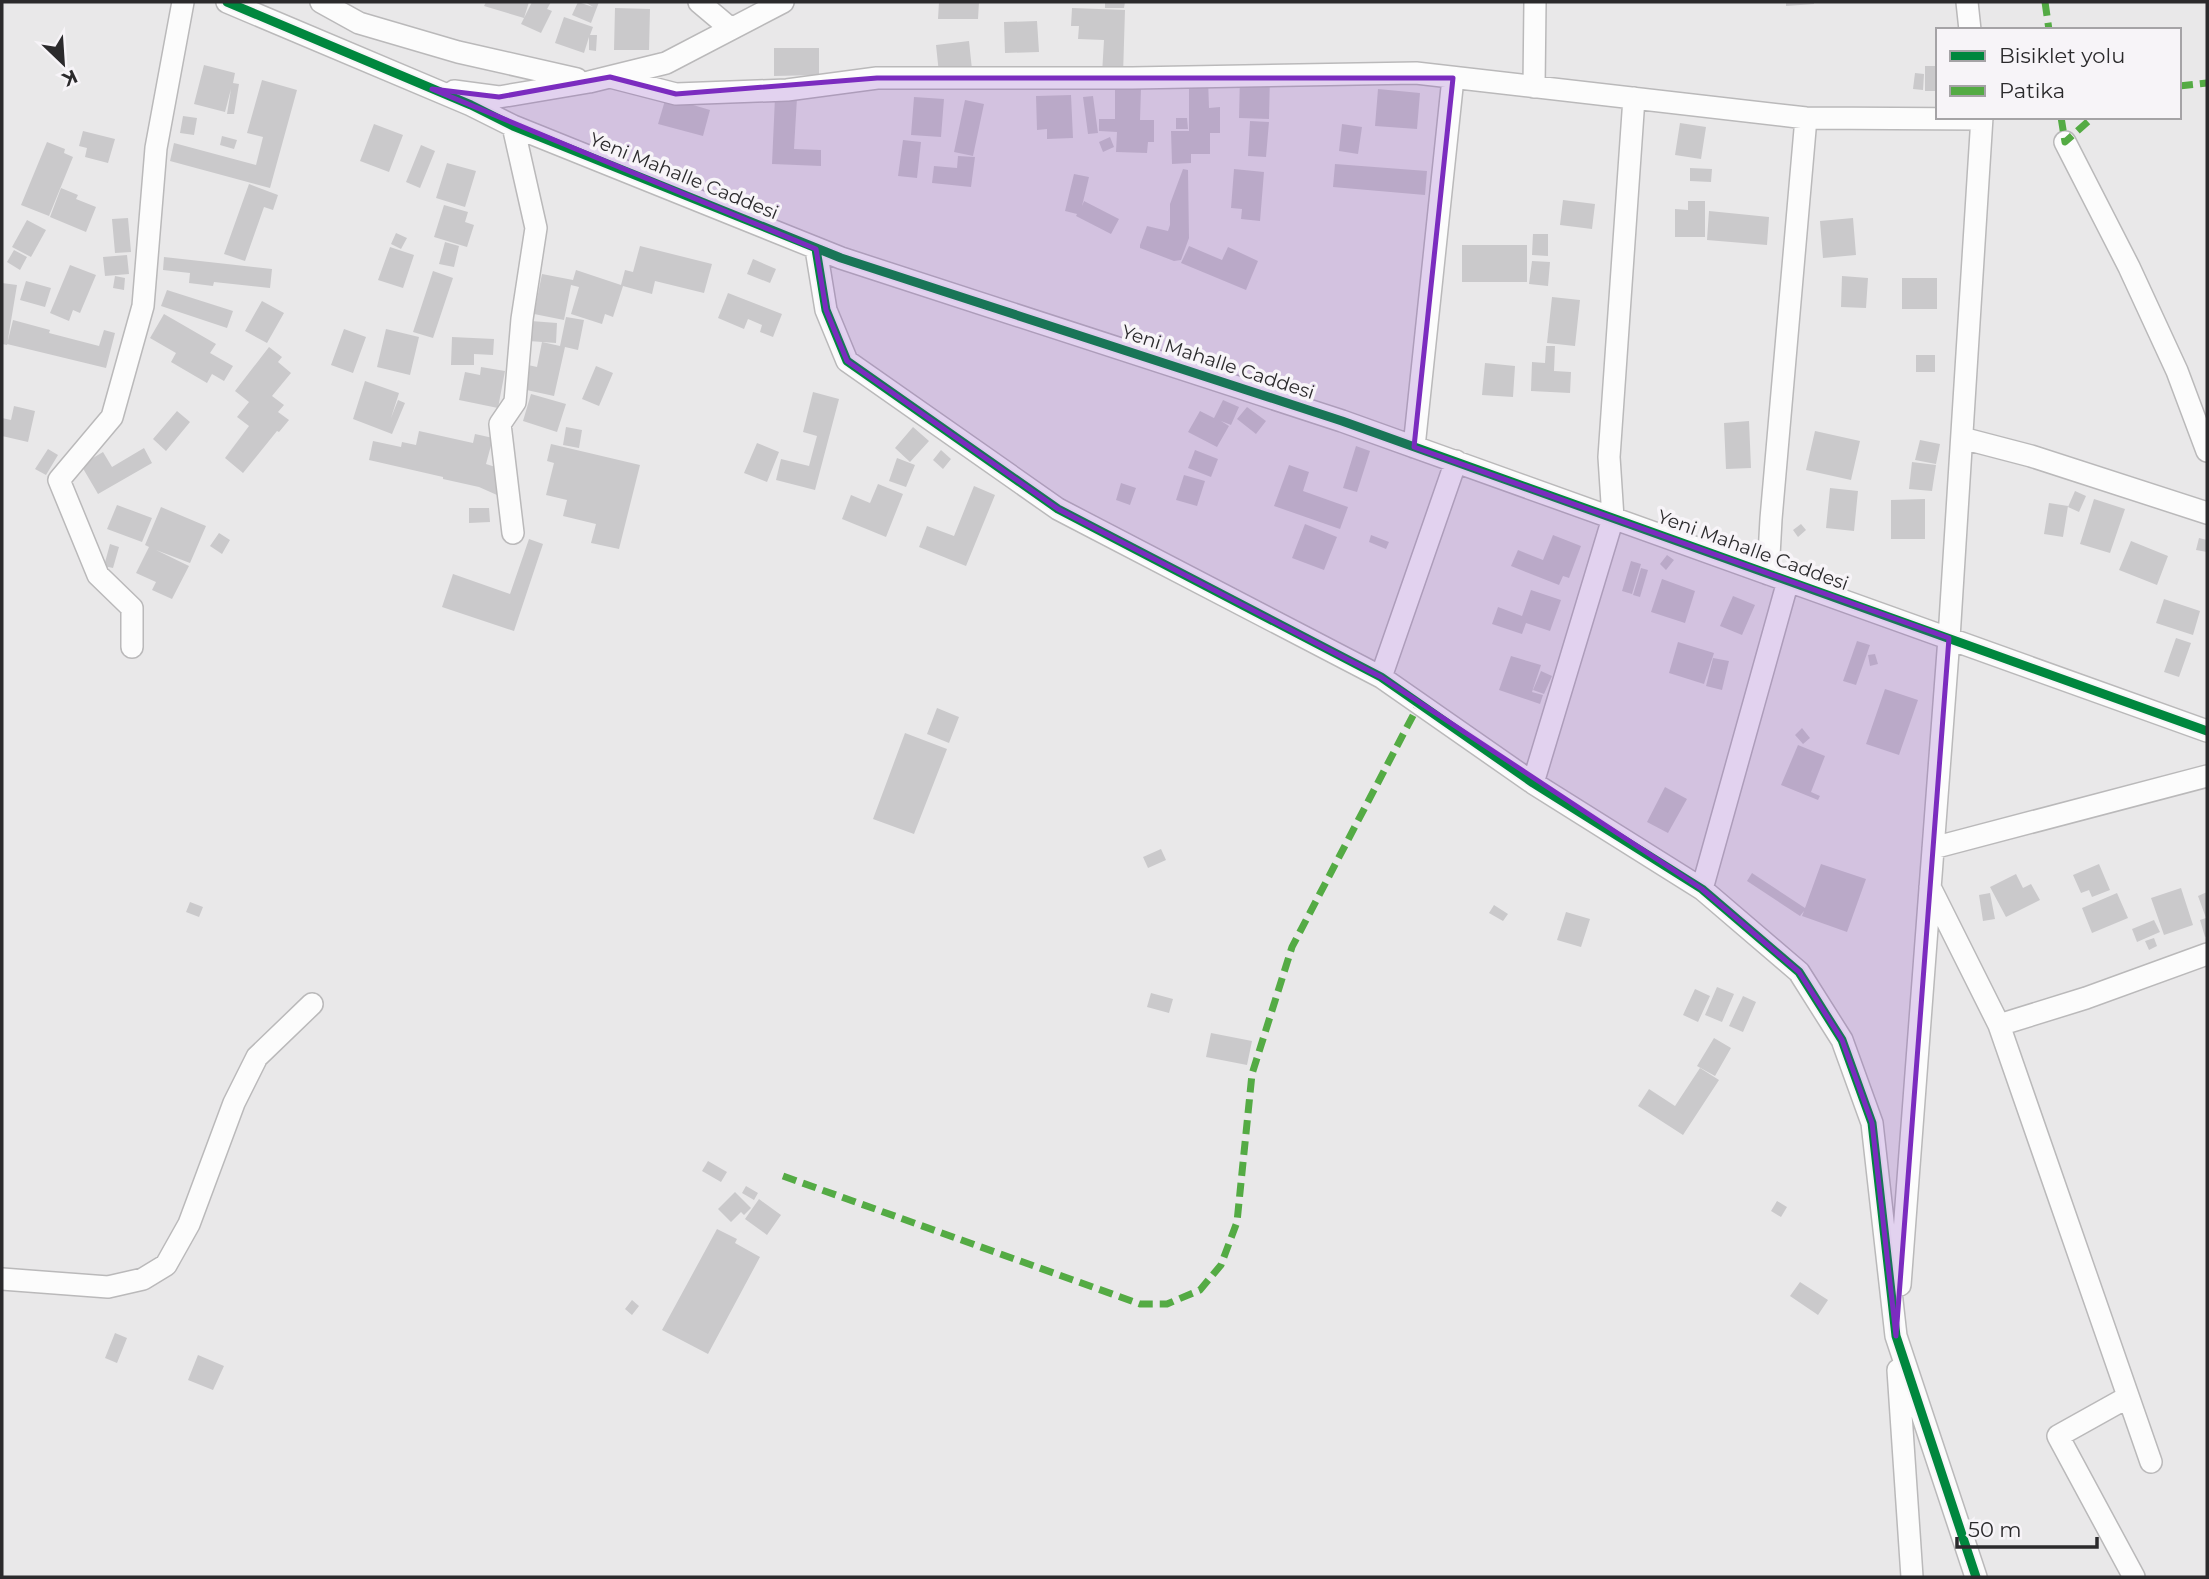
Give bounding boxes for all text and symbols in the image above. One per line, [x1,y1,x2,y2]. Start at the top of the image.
north arrow [28,28,98,98]
legend [1936,28,2181,119]
text: Bisiklet yolu [1999,43,2125,68]
text: K [58,65,81,92]
text: Patika [1999,78,2065,103]
street label: Yeni Mahalle Caddesi [586,128,782,224]
street label: Yeni Mahalle Caddesi [1119,320,1317,404]
street label: Yeni Mahalle Caddesi [1654,505,1852,595]
scale bar [1957,1506,2097,1550]
text: 50 m [1968,1517,2022,1542]

